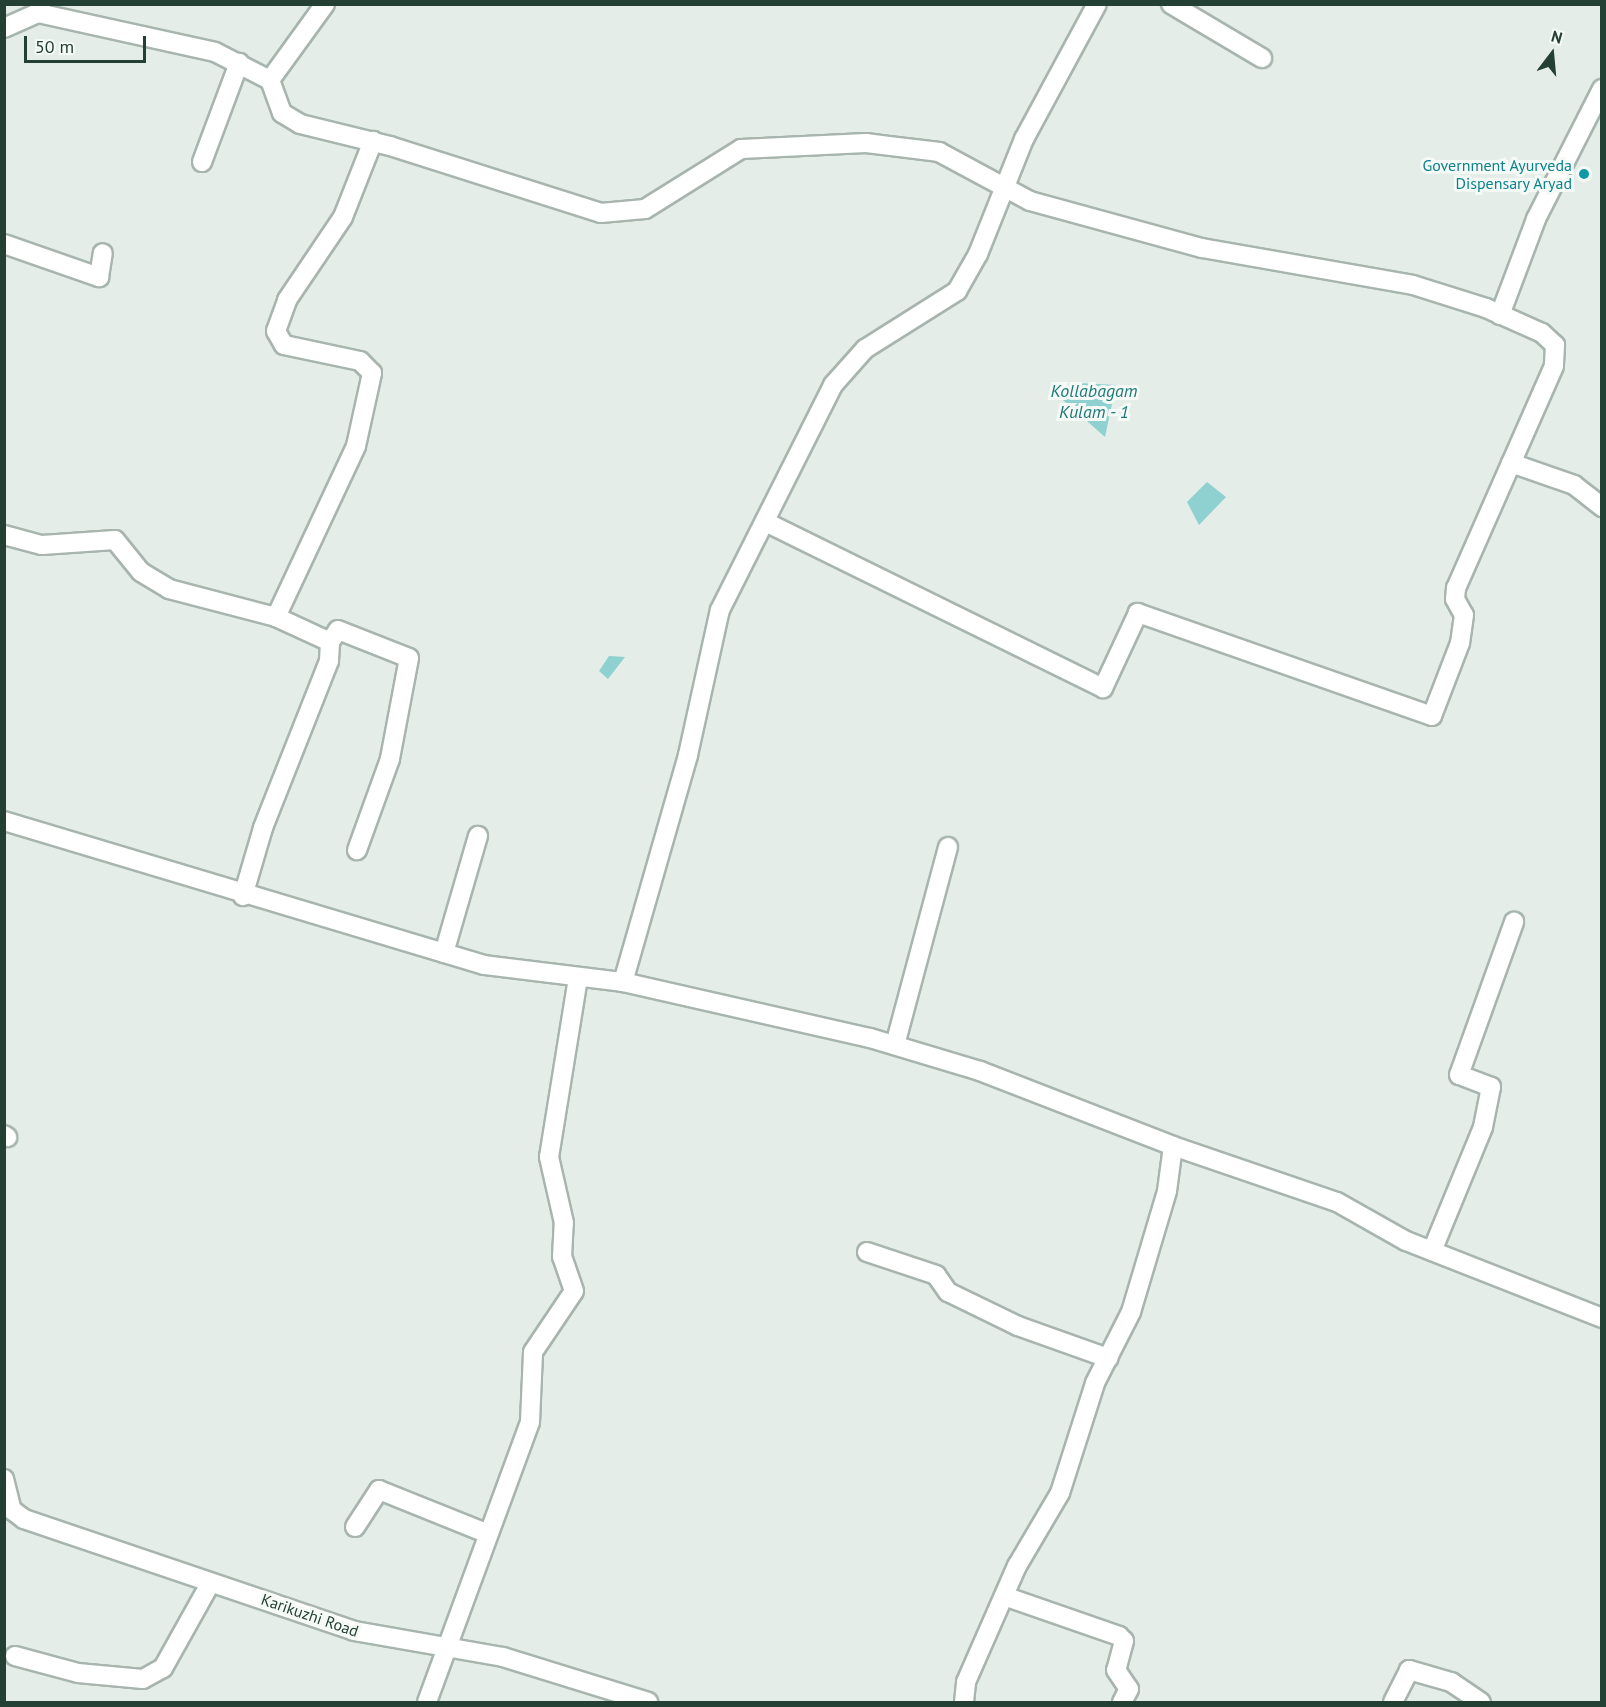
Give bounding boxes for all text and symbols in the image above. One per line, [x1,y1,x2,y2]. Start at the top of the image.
scale bar [27,24,148,62]
north arrow [1522,24,1582,84]
text: N [1549,26,1565,48]
text: 50 m [35,35,74,58]
place label: Government Ayurveda Dispensary Aryad [1422,155,1572,193]
marker: Government Ayurveda Dispensary Aryad [1577,167,1591,181]
water label: Kollabagam Kulam - 1 [1050,381,1138,424]
street label: Karikuzhi Road [259,1589,361,1641]

